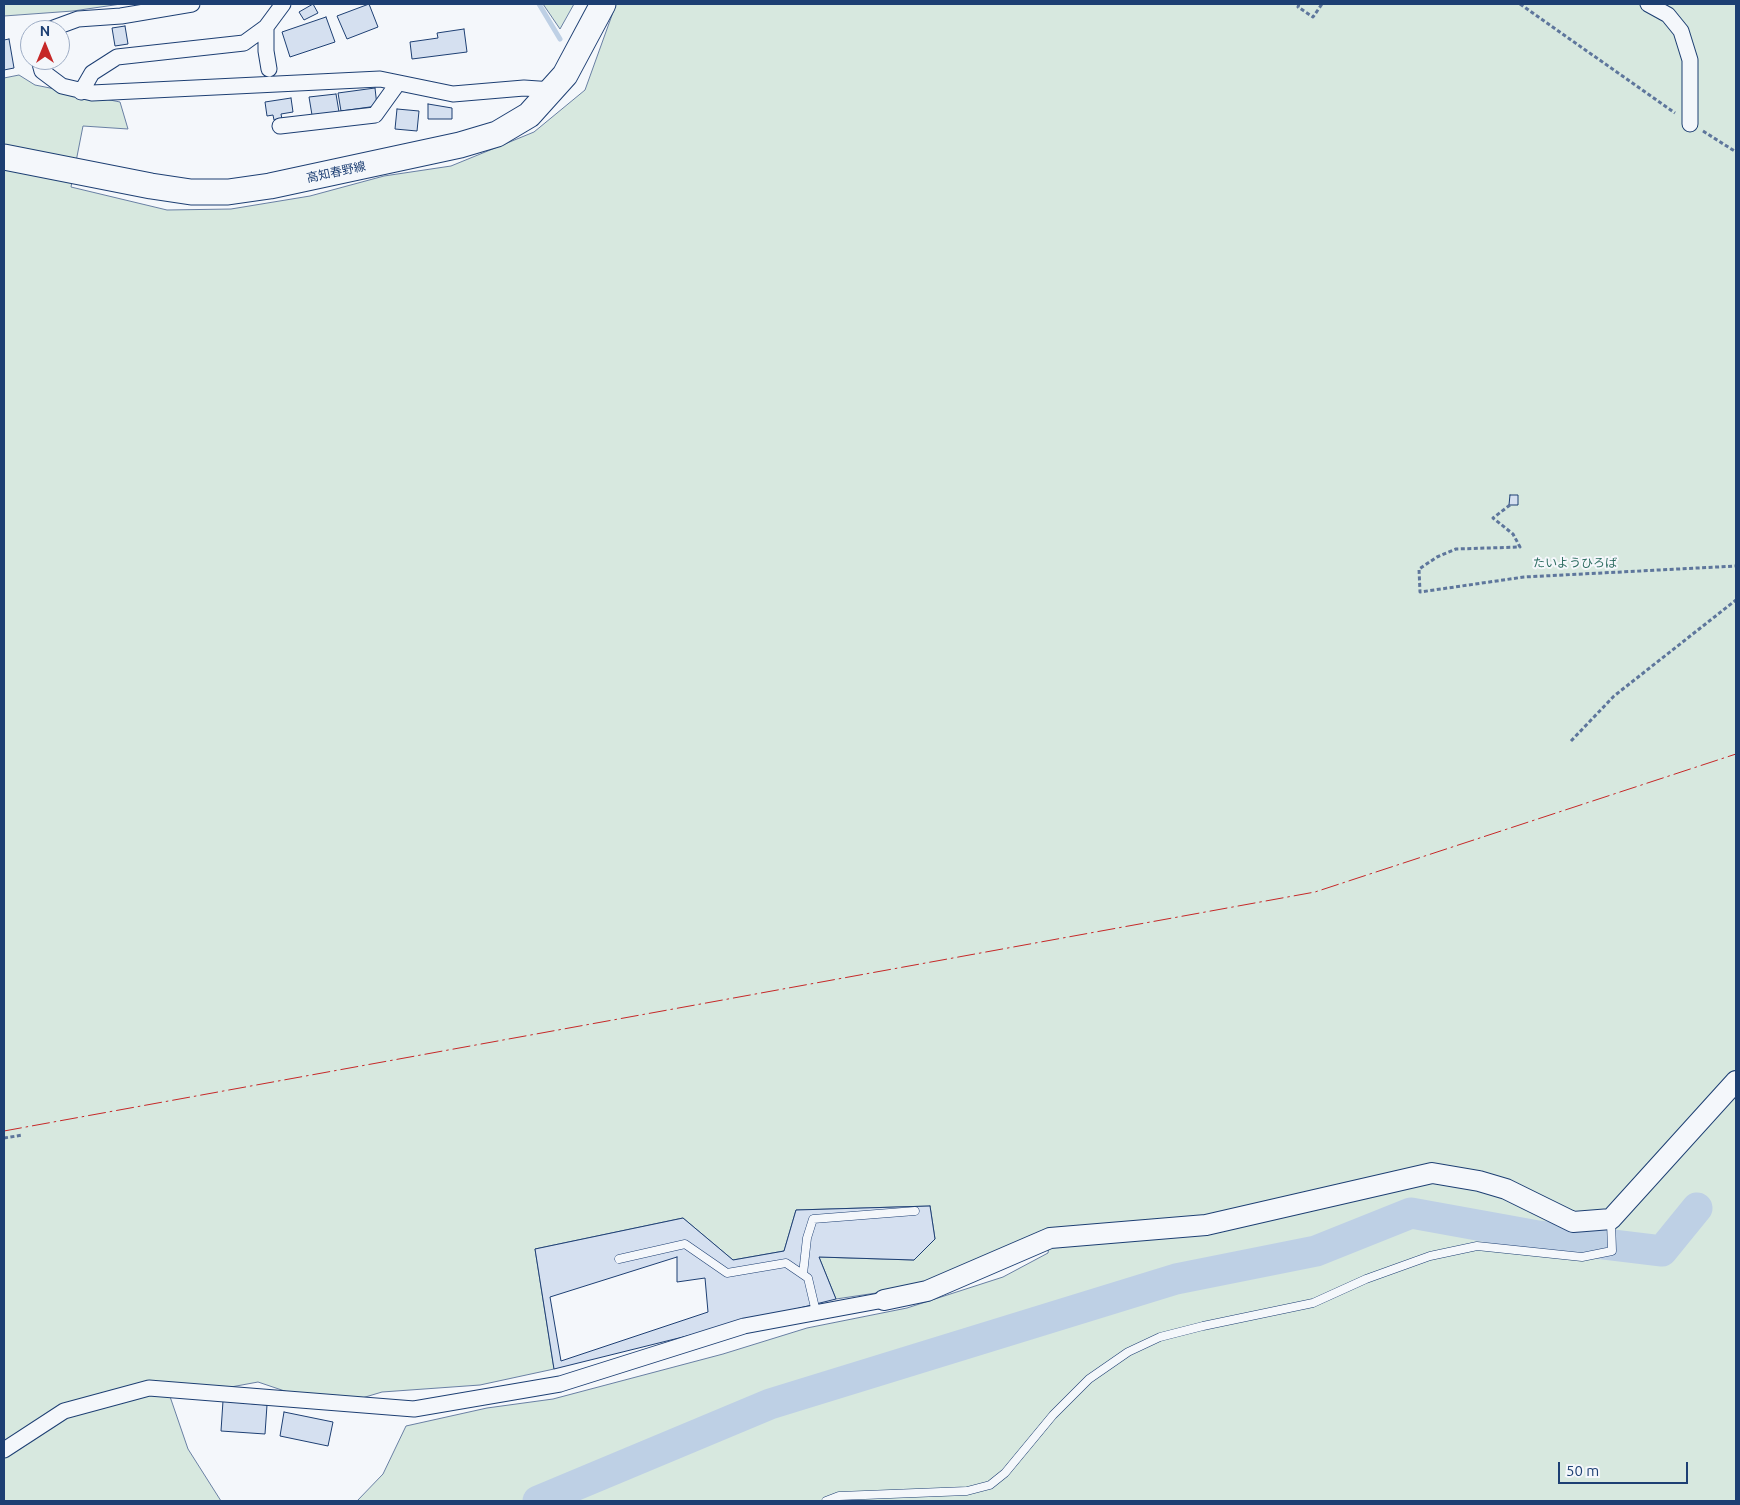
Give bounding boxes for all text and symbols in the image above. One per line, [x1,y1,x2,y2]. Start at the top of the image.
north arrow [20,20,70,70]
text: N [40,23,50,39]
street label: 高知春野線 [305,159,367,185]
park label: たいようひろば [1533,556,1617,570]
scale bar [1560,1452,1690,1484]
text: 50 m [1566,1462,1599,1479]

